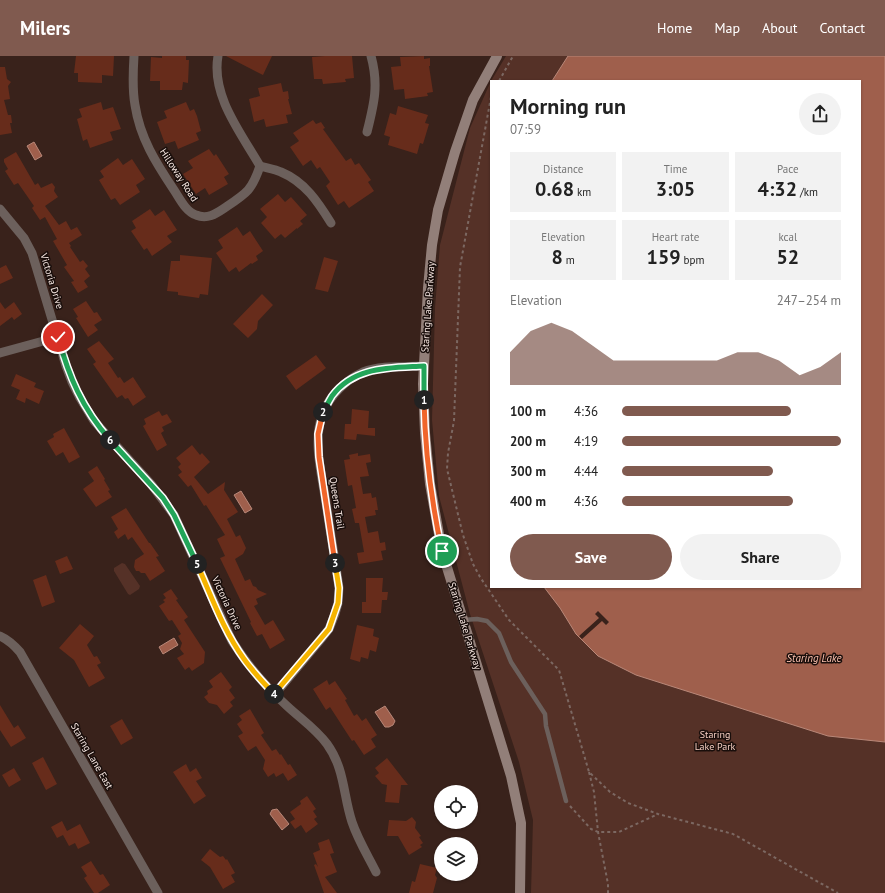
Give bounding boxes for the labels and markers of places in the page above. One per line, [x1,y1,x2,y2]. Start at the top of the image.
pin [41,320,75,354]
pin: 1 [414,390,434,410]
pin: 2 [313,402,333,422]
pin: 6 [100,430,120,450]
pin [425,534,459,568]
pin: 3 [325,553,345,573]
pin: 5 [187,554,207,574]
pin: 4 [264,684,284,704]

